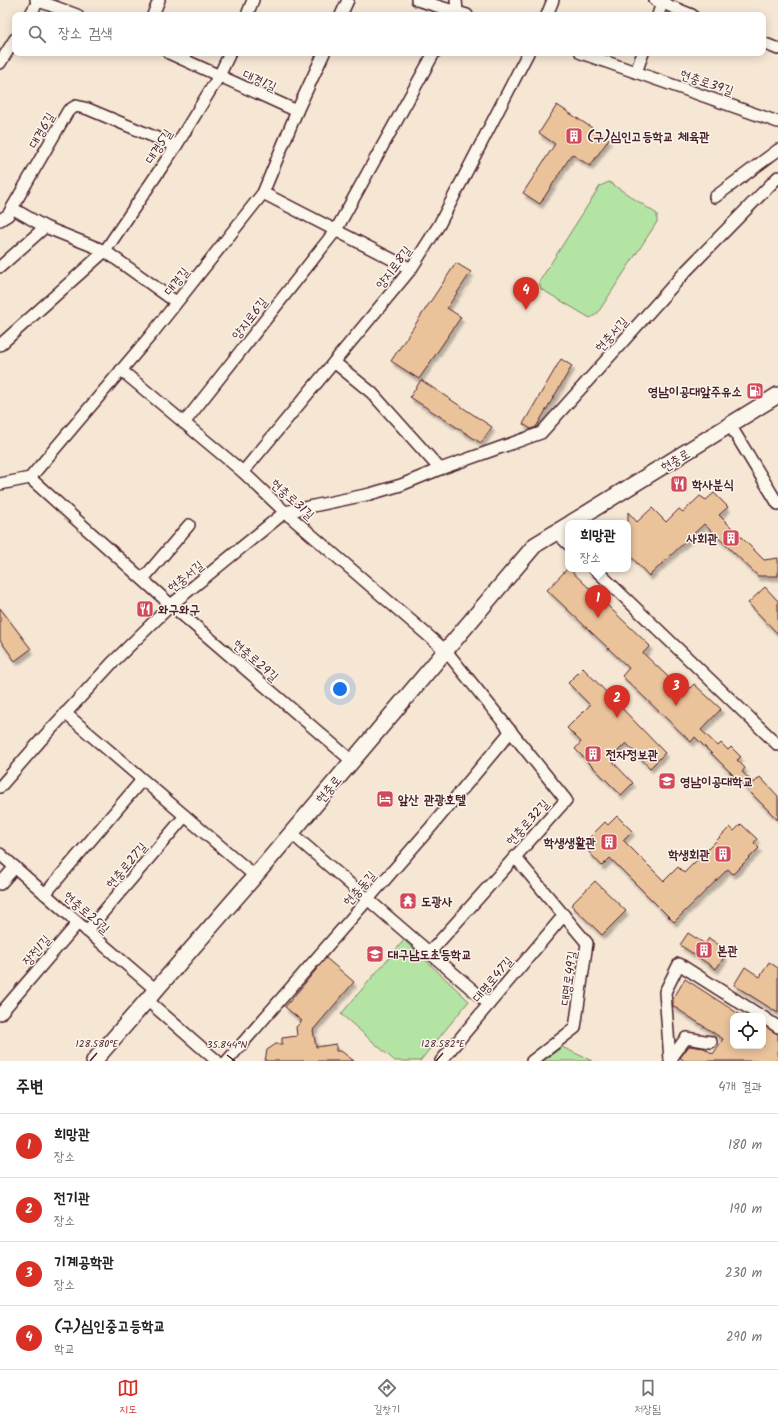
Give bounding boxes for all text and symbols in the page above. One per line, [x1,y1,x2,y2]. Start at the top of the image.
search box [12,12,766,56]
text: 장소 검색 [58,22,112,46]
icon: search [26,23,48,45]
street label: 현충로39길 [677,64,736,102]
street label: 대경1길 [239,65,280,98]
street label: 대경6길 [24,109,61,153]
street label: 대경5길 [140,125,179,169]
building icon: (구)심인고등학교 체육관 [564,126,584,146]
place label: (구)심인고등학교 체육관 [587,127,710,148]
street label: 양지로8길 [371,242,418,294]
street label: 대경길 [159,263,195,301]
pin: 4 [513,277,539,310]
street label: 양지로6길 [227,293,274,345]
street label: 현충서길 [590,312,634,358]
fuel station icon: 영남이공대앞주유소 [745,381,765,401]
place label: 영남이공대앞주유소 [648,382,743,403]
street label: 현충로 [657,444,695,478]
street label: 현충로31길 [265,474,319,526]
restaurant icon: 학사분식 [669,474,689,494]
place label: 학사분식 [691,475,734,496]
popup [565,520,631,572]
text: 희망관 [580,524,616,548]
building icon: 사회관 [721,528,741,548]
place label: 사회관 [686,529,719,550]
text: 장소 [580,548,601,569]
street label: 현충서길 [163,556,209,598]
pin: 1 [585,585,611,618]
restaurant icon: 와구와구 [135,599,155,619]
place label: 와구와구 [158,600,200,621]
street label: 현충로29길 [227,635,283,687]
pin: 3 [663,673,689,706]
your location [330,679,350,699]
pin: 2 [604,685,630,718]
building icon: 전자정보관 [583,744,603,764]
place label: 전자정보관 [605,745,659,766]
street label: 현충로 [311,771,347,809]
school or university icon: 영남이공대학교 [657,771,677,791]
place label: 영남이공대학교 [680,772,753,793]
hotel icon: 앞산 관광호텔 [375,789,395,809]
place label: 앞산 관광호텔 [398,790,466,811]
street label: 현충로32길 [501,795,555,851]
building icon: 학생생활관 [599,832,619,852]
place label: 학생생활관 [543,833,597,854]
street label: 현충로27길 [101,838,153,894]
building icon: 학생회관 [713,844,733,864]
place label: 학생회관 [667,845,711,866]
street label: 현충동길 [338,866,382,912]
street label: 현충로25길 [58,887,114,940]
temple icon: 도광사 [398,891,418,911]
place label: 도광사 [421,892,453,913]
street label: 장전1길 [18,931,57,971]
building icon: 본관 [694,940,714,960]
place label: 본관 [717,941,738,962]
school or university icon: 대구남도초등학교 [365,944,385,964]
place label: 대구남도초등학교 [387,945,472,966]
street label: 대명로49길 [555,949,584,1007]
street label: 대명로47길 [467,952,519,1008]
map controls [730,1013,766,1049]
button: locate [730,1013,766,1049]
text: 128.580°E [76,1036,120,1052]
text: 128.582°E [421,1036,466,1052]
text: 35.844°N [207,1037,248,1053]
text: 주변 [16,1074,43,1101]
text: 4개 결과 [718,1077,762,1098]
text: 희망관 [54,1123,90,1147]
text: 1 [27,1135,31,1156]
text: 180 m [728,1135,762,1156]
text: 장소 [54,1147,75,1168]
text: 전기관 [54,1187,90,1211]
text: 2 [25,1199,33,1220]
text: 190 m [730,1199,762,1220]
text: 장소 [54,1211,75,1232]
text: 기계공학관 [54,1251,114,1275]
text: 3 [25,1263,33,1284]
text: 230 m [725,1263,762,1284]
text: 장소 [54,1275,75,1296]
text: (구)심인중고등학교 [54,1315,166,1339]
text: 4 [25,1327,33,1348]
text: 290 m [726,1327,762,1348]
text: 학교 [54,1339,75,1360]
tab: 지도 [117,1377,139,1419]
tab: 길찾기 [373,1377,400,1419]
tab: 저장됨 [634,1377,661,1419]

